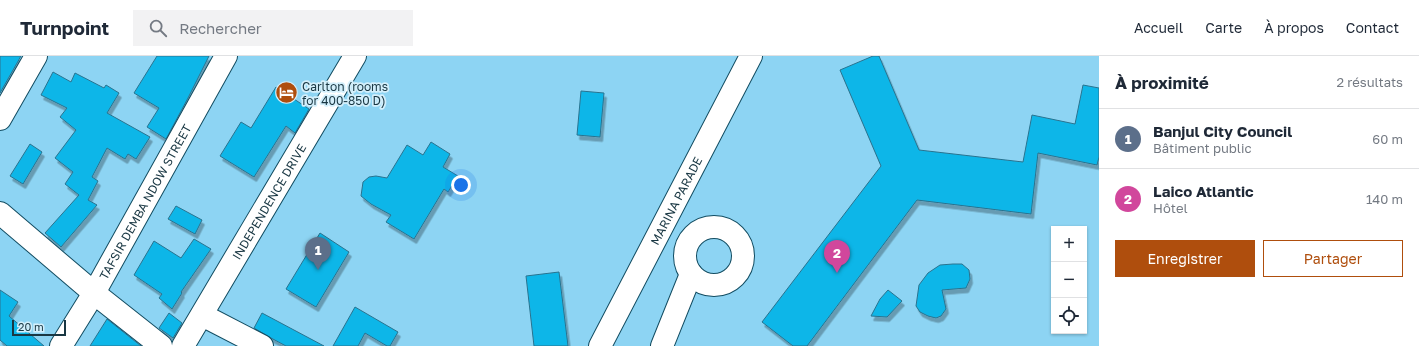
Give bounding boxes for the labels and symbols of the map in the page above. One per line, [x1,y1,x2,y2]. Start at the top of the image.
place label: Carlton (rooms for 400-850 D) [302,79,388,108]
hotel icon: Carlton (rooms for 400-850 D) [273,80,299,106]
street label: TAFSIR DEMBA NDOW STREET [96,121,194,282]
street label: INDEPENDENCE DRIVE [229,141,309,262]
street label: MARINA PARADE [647,154,705,247]
your location [451,175,471,195]
pin: 1 [305,237,331,270]
pin: 2 [824,240,850,273]
scale bar [12,318,66,337]

